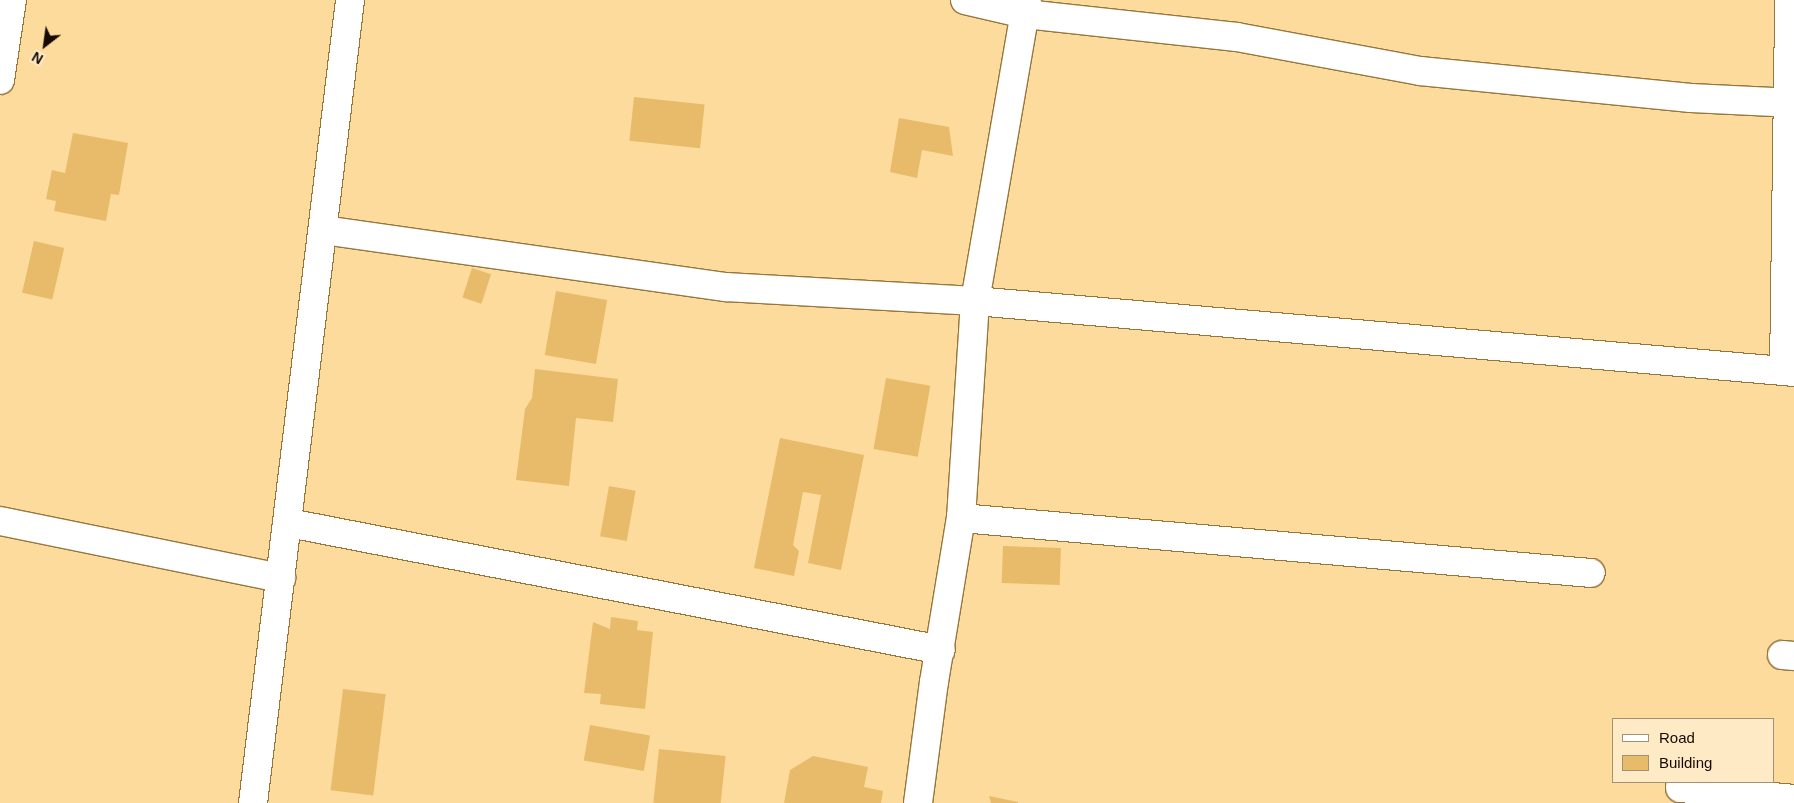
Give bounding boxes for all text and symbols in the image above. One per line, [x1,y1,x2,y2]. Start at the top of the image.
north arrow [20,20,70,70]
text: N [29,49,46,67]
legend [1612,718,1774,783]
text: Road [1659,729,1695,746]
text: Building [1659,754,1712,771]

